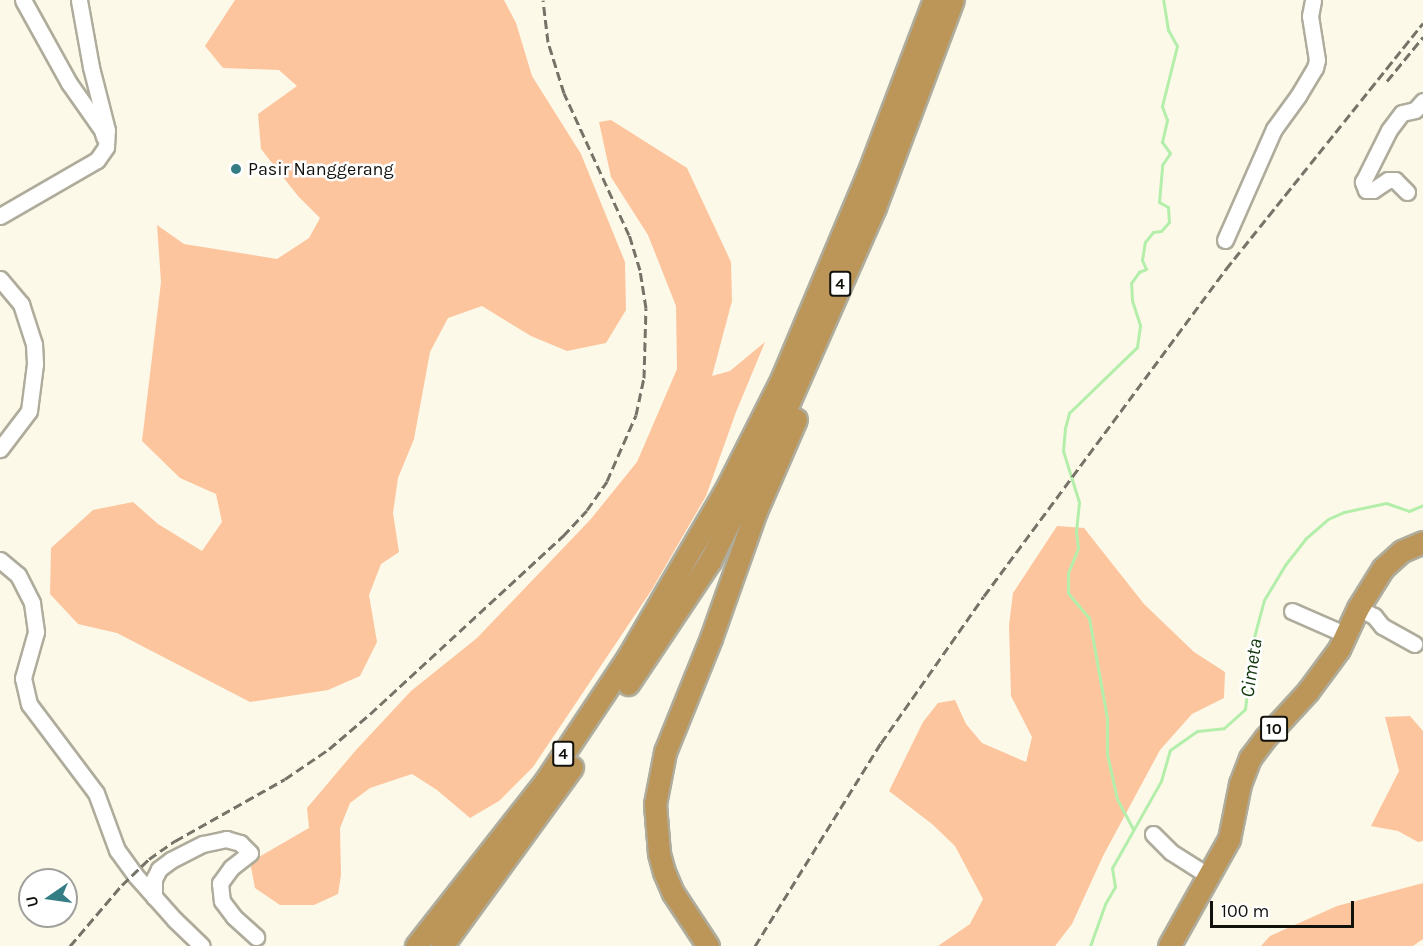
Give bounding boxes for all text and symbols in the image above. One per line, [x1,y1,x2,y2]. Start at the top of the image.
place label: Pasir Nanggerang [248,158,394,180]
marker: Pasir Nanggerang [229,162,243,176]
road number: 4 [828,271,852,297]
water label: Cimeta [1235,637,1267,699]
road number: 10 [1259,716,1289,742]
road number: 4 [551,741,575,767]
north arrow [18,868,78,928]
scale bar [1213,889,1357,927]
text: U [21,894,42,909]
text: 100 m [1221,900,1269,922]

